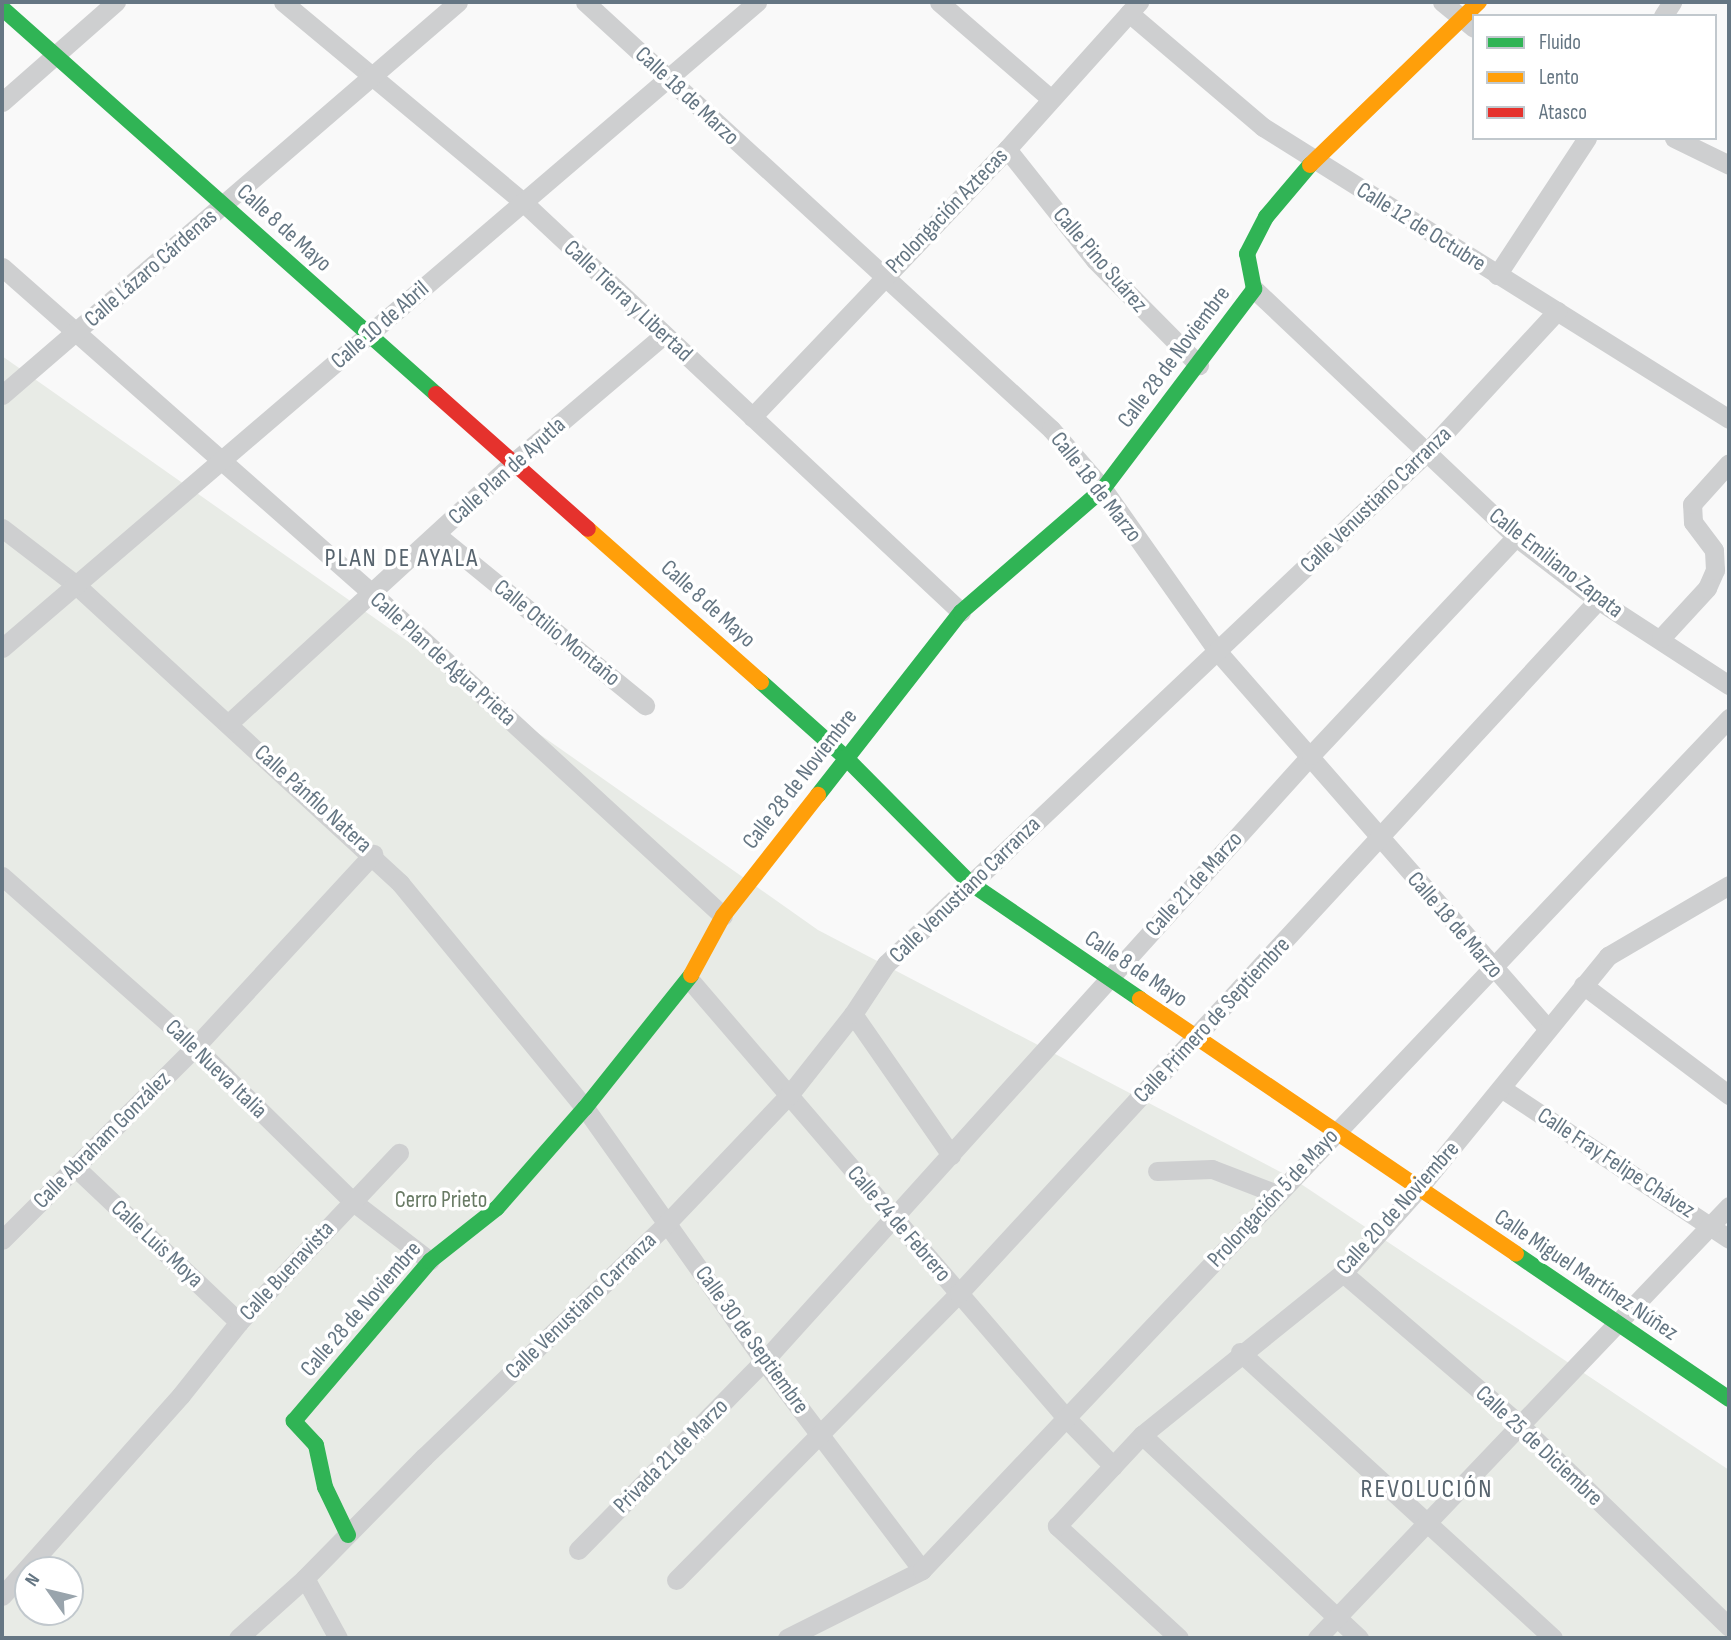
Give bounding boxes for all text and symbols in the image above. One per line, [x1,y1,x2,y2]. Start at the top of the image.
legend [1472,14,1717,140]
text: Fluido [1539,30,1581,55]
street label: Calle 18 de Marzo [629,41,745,151]
text: Lento [1539,65,1579,90]
text: Atasco [1539,100,1587,125]
street label: Prolongación Aztecas [880,143,1014,279]
street label: Calle 12 de Octubre [1351,176,1491,278]
street label: Calle 8 de Mayo [231,178,337,278]
street label: Calle Pino Suárez [1047,202,1153,318]
street label: Calle Lázaro Cárdenas [79,203,223,333]
street label: Calle Tierra y Libertad [558,234,698,368]
street label: Calle 10 de Abril [326,275,434,375]
street label: Calle 28 de Noviembre [1112,281,1236,433]
street label: Calle Plan de Ayutla [443,411,571,531]
street label: Calle Venustiano Carranza [1295,421,1457,579]
street label: Calle 18 de Marzo [1044,427,1148,547]
street label: Calle Emiliano Zapata [1483,502,1629,624]
district label: PLAN DE AYALA [326,543,478,575]
street label: Calle 8 de Mayo [655,554,761,654]
street label: Calle Otilio Montaño [488,574,626,692]
street label: Calle Plan de Agua Prieta [364,586,522,732]
street label: Calle 28 de Noviembre [737,703,863,855]
street label: Calle Pánfilo Natera [249,739,377,859]
street label: Calle Venustiano Carranza [884,811,1046,969]
street label: Calle 21 de Marzo [1140,826,1248,942]
street label: Calle 18 de Marzo [1401,866,1509,984]
street label: Calle 8 de Mayo [1079,925,1193,1013]
street label: Calle Primero de Septiembre [1128,931,1296,1109]
street label: Calle Nueva Italia [159,1014,273,1124]
street label: Calle Abraham González [28,1066,176,1214]
street label: Calle Fray Felipe Chávez [1532,1102,1700,1224]
street label: Prolongación 5 de Mayo [1202,1123,1344,1273]
street label: Calle 20 de Noviembre [1331,1135,1465,1281]
street label: Calle 24 de Febrero [841,1160,957,1288]
park label: Cerro Prieto [395,1186,487,1214]
street label: Calle Luis Moya [105,1194,209,1294]
street label: Calle Miguel Martínez Núñez [1489,1203,1683,1347]
street label: Calle Buenavista [234,1216,340,1326]
street label: Calle Venustiano Carranza [500,1227,662,1385]
street label: Calle 28 de Noviembre [295,1236,427,1382]
street label: Calle 30 de Septiembre [689,1261,815,1419]
street label: Calle 25 de Diciembre [1470,1380,1608,1512]
street label: Privada 21 de Marzo [608,1393,734,1519]
district label: REVOLUCIÓN [1362,1474,1492,1506]
north arrow [14,1556,84,1626]
text: N [20,1569,45,1591]

